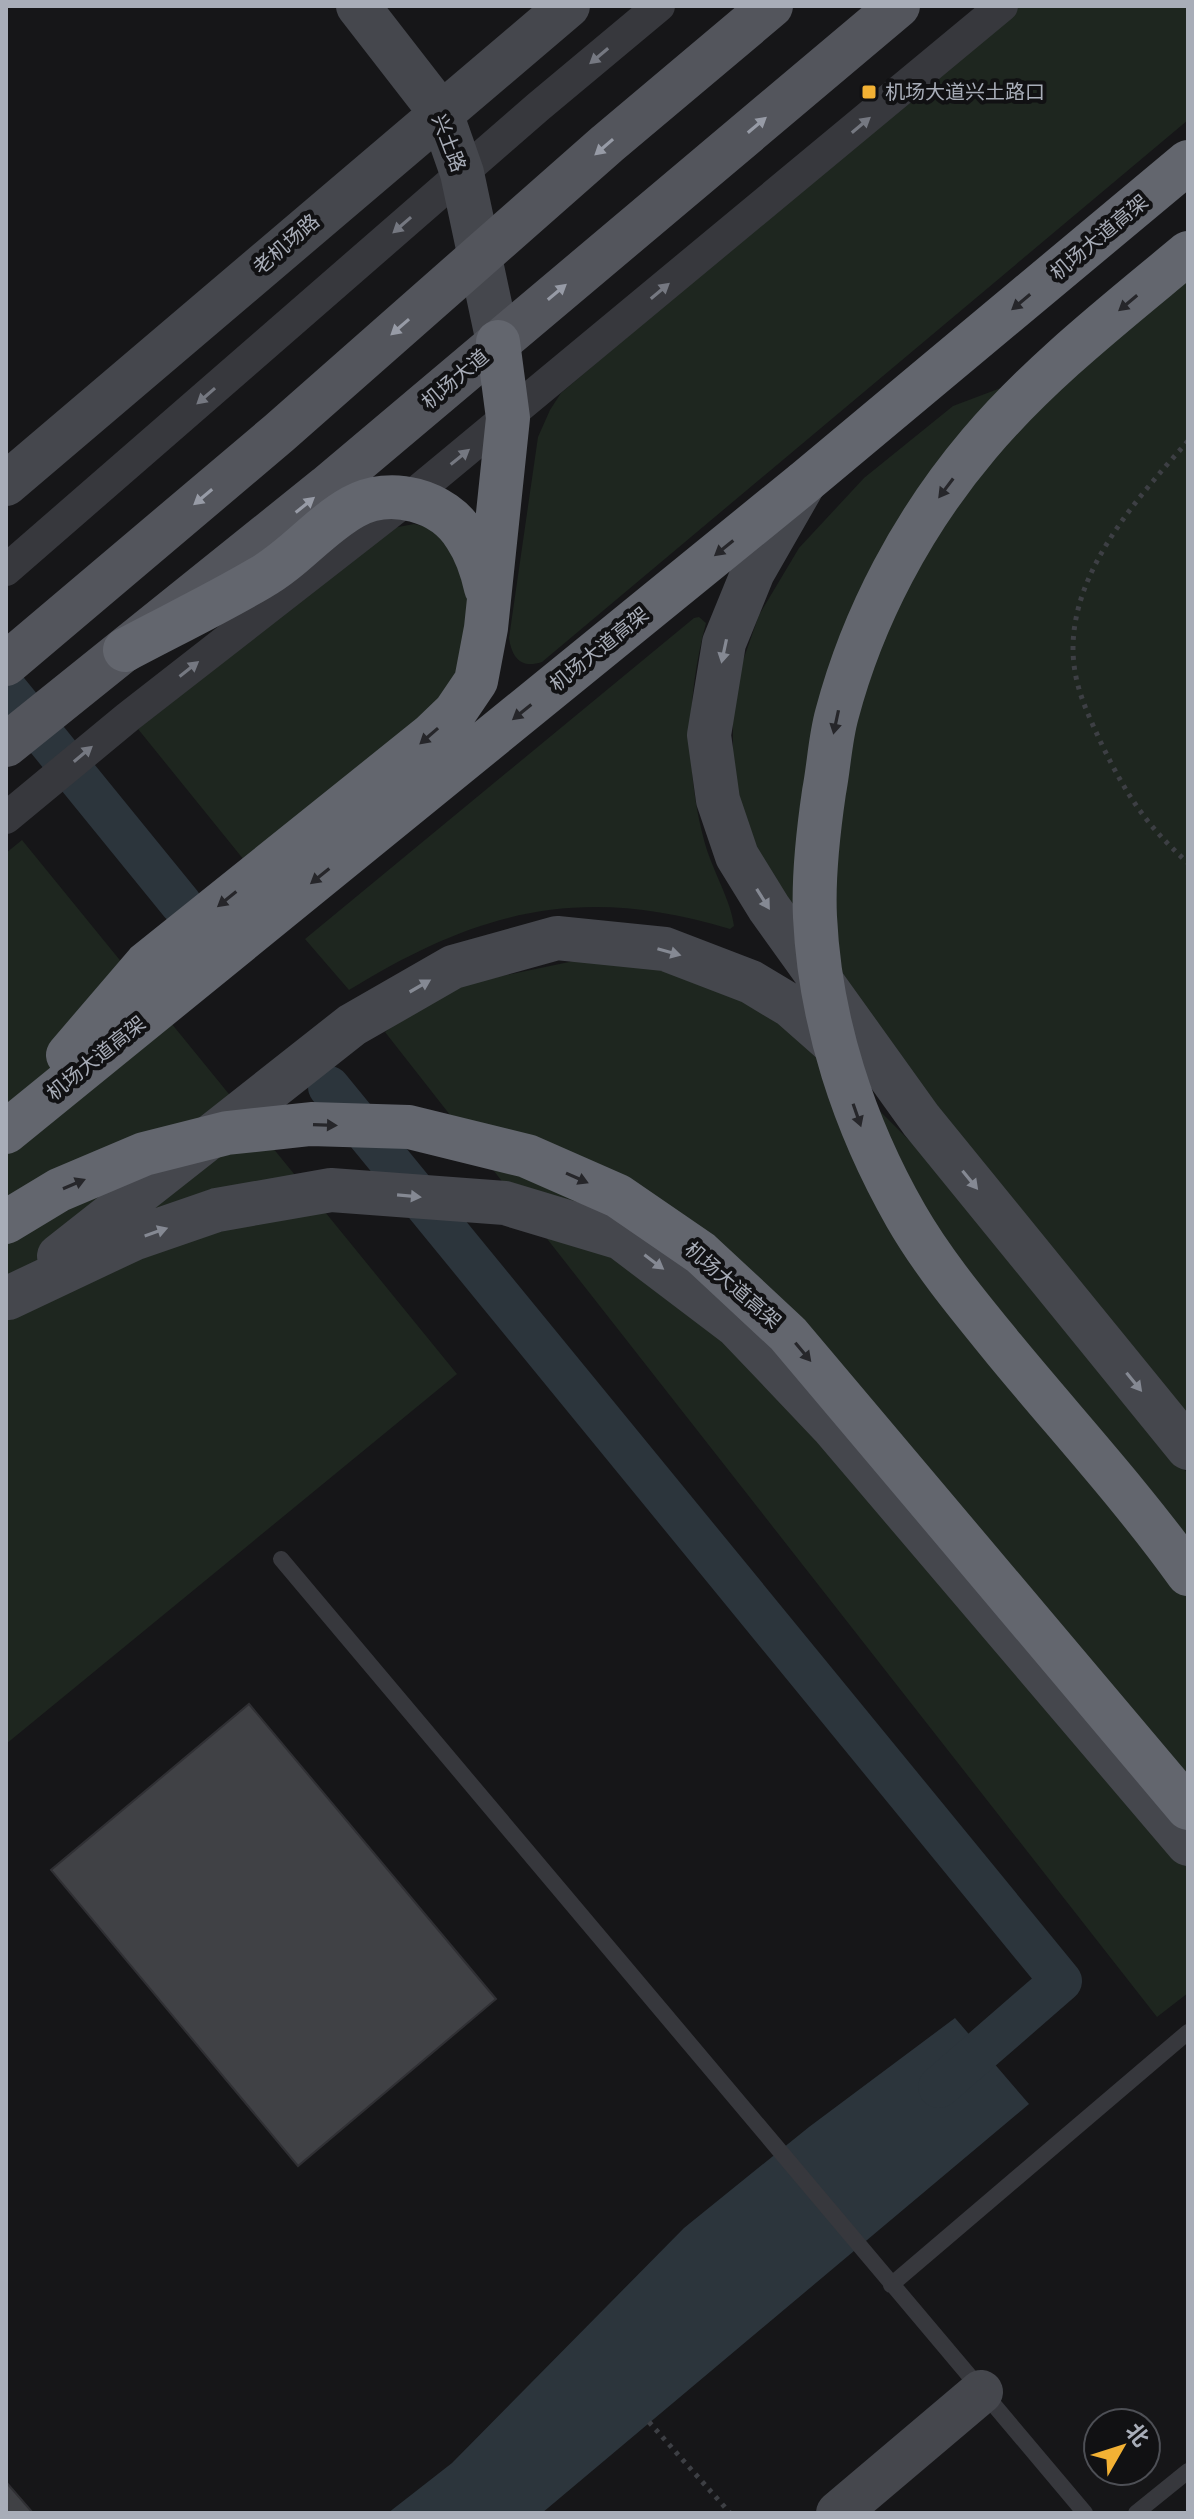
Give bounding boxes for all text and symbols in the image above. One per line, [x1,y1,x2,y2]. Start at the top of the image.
one-way arrow [589,47,609,64]
place label: 机场大道兴土路口 [885,79,1045,105]
marker: 机场大道兴土路口 [860,83,878,101]
street label: 兴土路 [426,110,472,176]
one-way arrow [746,117,766,134]
one-way arrow [850,117,870,134]
one-way arrow [595,138,615,155]
street label: 机场大道高架 [1045,188,1153,286]
street label: 老机场路 [247,208,325,280]
one-way arrow [392,216,412,234]
one-way arrow [650,283,670,300]
one-way arrow [547,284,567,301]
one-way arrow [1011,293,1031,310]
one-way arrow [1118,294,1138,311]
one-way arrow [391,317,410,335]
street label: 机场大道 [416,343,494,415]
one-way arrow [196,387,216,404]
one-way arrow [450,449,470,466]
one-way arrow [938,477,954,499]
one-way arrow [194,488,214,505]
one-way arrow [295,497,315,514]
one-way arrow [714,539,734,556]
street label: 机场大道高架 [544,601,654,697]
one-way arrow [717,639,730,664]
one-way arrow [179,662,200,678]
one-way arrow [512,703,532,720]
one-way arrow [829,709,842,734]
one-way arrow [420,727,440,744]
one-way arrow [73,747,93,763]
one-way arrow [311,867,331,884]
one-way arrow [756,888,770,910]
one-way arrow [217,890,237,907]
one-way arrow [657,946,681,959]
one-way arrow [408,979,431,993]
street label: 机场大道高架 [41,1010,151,1106]
one-way arrow [852,1103,864,1127]
one-way arrow [313,1118,338,1131]
one-way arrow [961,1170,978,1190]
one-way arrow [565,1171,588,1184]
one-way arrow [62,1177,86,1190]
one-way arrow [397,1190,422,1203]
one-way arrow [144,1225,168,1237]
street label: 机场大道高架 [679,1236,787,1334]
one-way arrow [643,1254,664,1270]
one-way arrow [794,1341,811,1361]
one-way arrow [1126,1372,1142,1392]
north arrow [1082,2407,1162,2487]
text: 北 [1119,2417,1155,2452]

